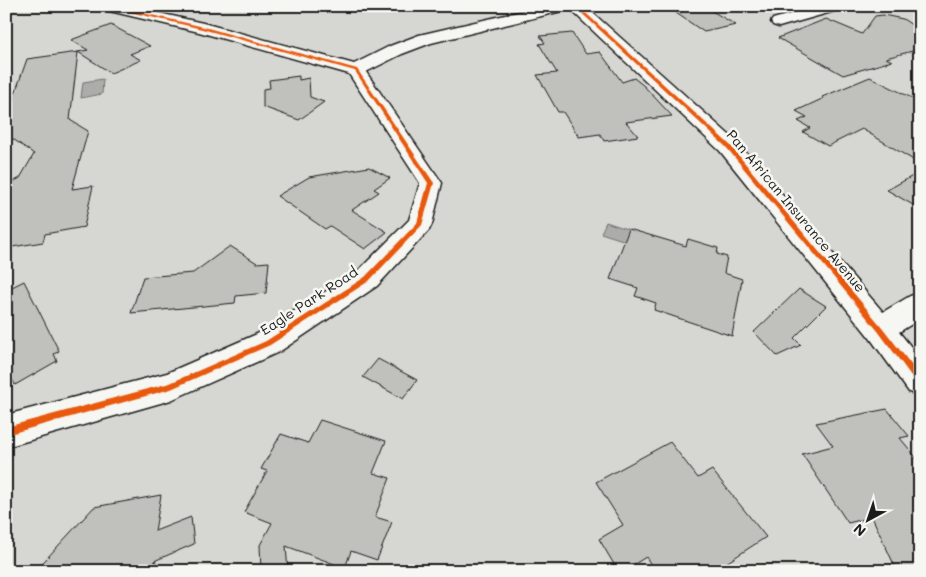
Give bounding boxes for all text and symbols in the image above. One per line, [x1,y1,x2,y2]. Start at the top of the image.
street label: Pan African Insurance Avenue [723,125,870,296]
street label: Eagle Park Road [256,262,361,339]
north arrow [844,494,894,544]
text: N [849,520,870,541]

